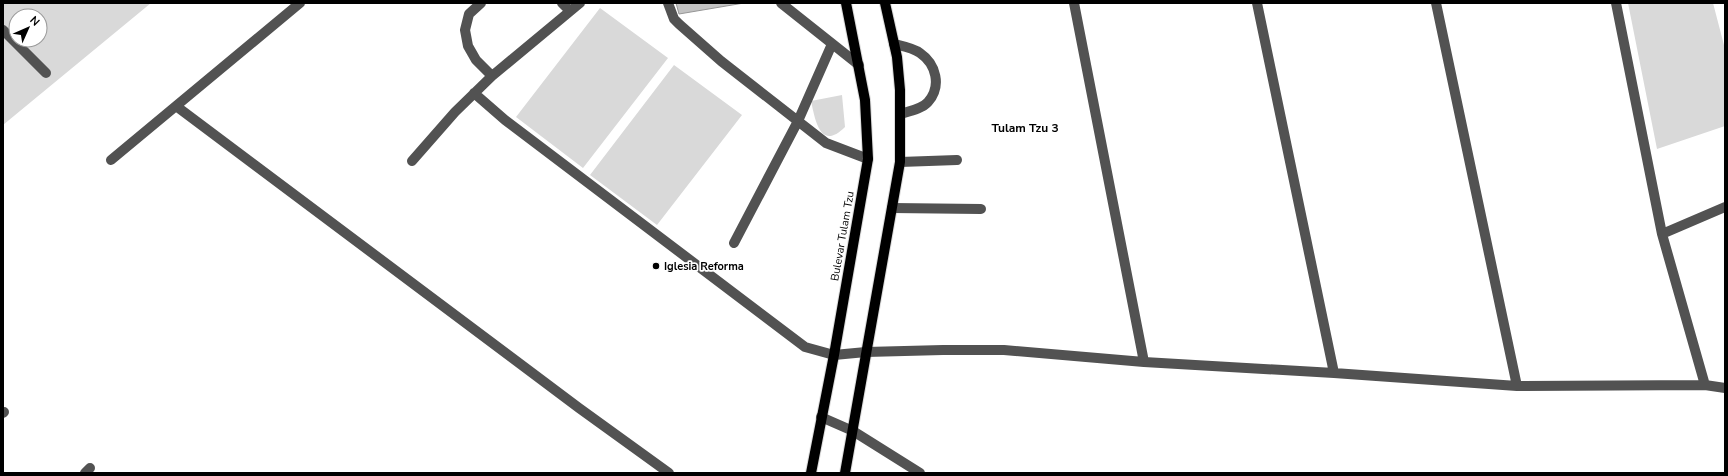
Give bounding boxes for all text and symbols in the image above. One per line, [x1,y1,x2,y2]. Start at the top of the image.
north arrow [8,8,48,48]
text: N [27,13,43,29]
district label: Tulam Tzu 3 [991,120,1059,136]
street label: Bulevar Tulam Tzu [827,190,858,282]
place label: Iglesia Reforma [664,259,744,274]
marker: Iglesia Reforma [651,261,661,271]

